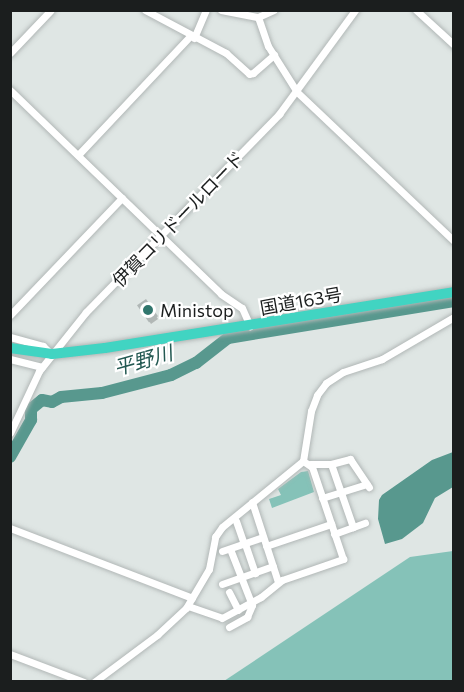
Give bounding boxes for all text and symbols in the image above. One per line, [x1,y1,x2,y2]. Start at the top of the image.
street label: 伊賀コリドールロード [108,147,248,291]
street label: 国道163号 [258,283,344,319]
place label: Ministop [160,299,234,321]
marker: Ministop [141,303,155,317]
water label: 平野川 [111,340,175,380]

